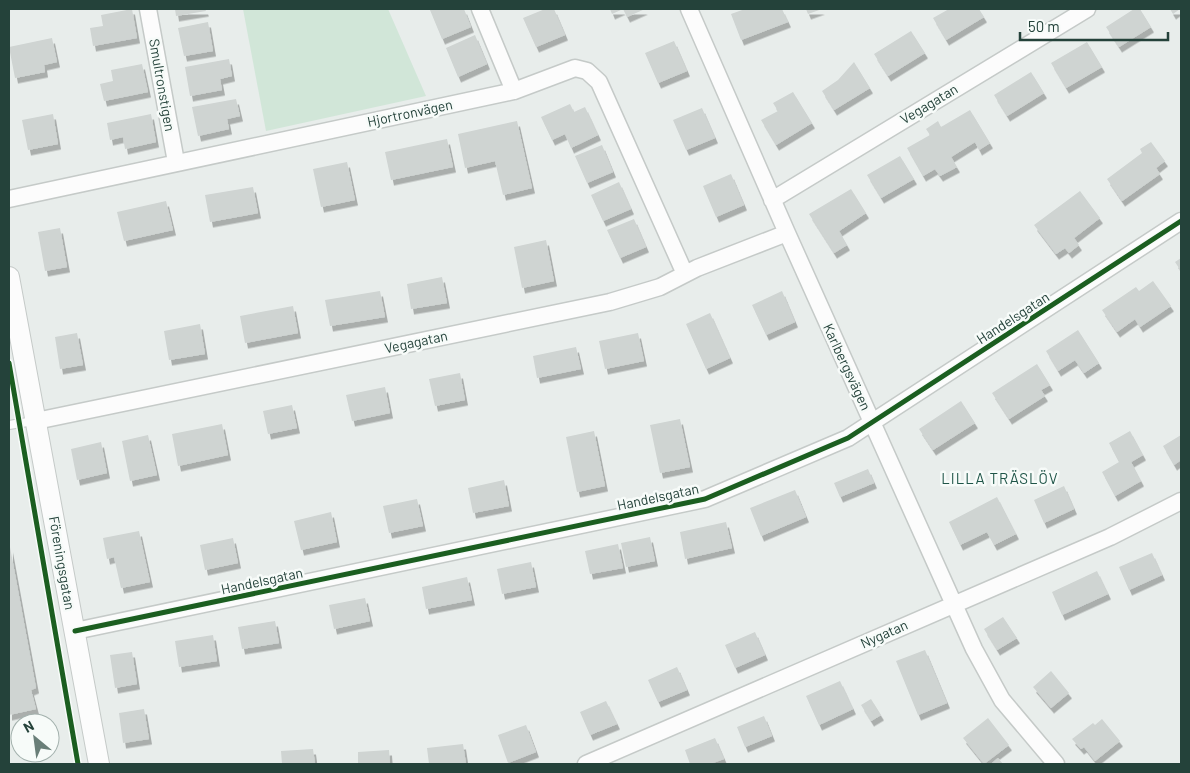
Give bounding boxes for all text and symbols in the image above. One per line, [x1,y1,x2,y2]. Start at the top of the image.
scale bar [1020,10,1168,42]
text: 50 m [1028,17,1060,35]
street label: Smultronstigen [146,37,179,133]
street label: Vegagatan [897,80,961,127]
street label: Hjortronvägen [366,95,454,130]
street label: Handelsgatan [973,288,1052,347]
street label: Karlbergsvägen [820,321,875,413]
street label: Vegagatan [383,327,449,356]
district label: LILLA TRÄSLÖV [941,469,1059,487]
street label: Handelsgatan [615,480,700,513]
street label: Föreningsgatan [46,515,79,611]
street label: Handelsgatan [219,564,304,597]
street label: Nygatan [858,616,910,651]
north arrow [10,713,60,763]
text: N [20,717,37,736]

